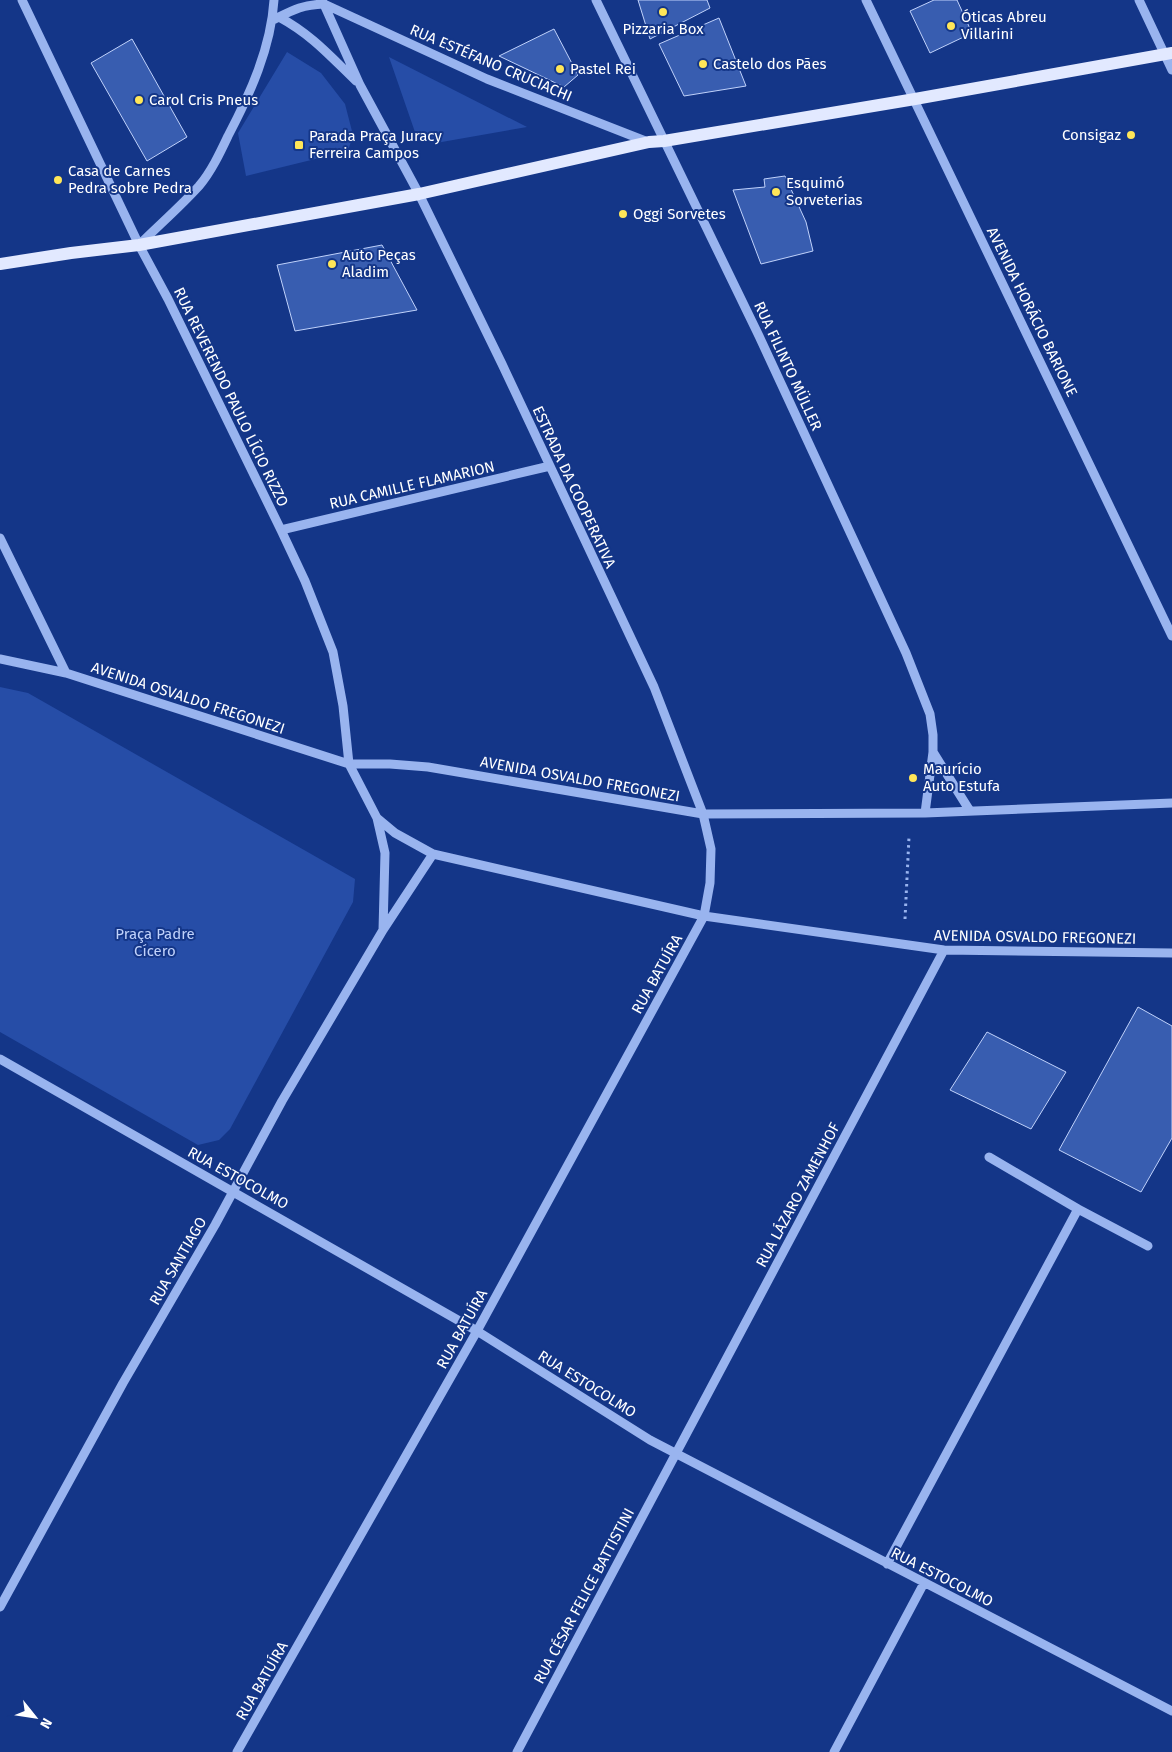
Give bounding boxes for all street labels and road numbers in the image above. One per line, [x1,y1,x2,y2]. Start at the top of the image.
street label: RUA ESTÉFANO CRUCIACHI [407,21,575,105]
street label: AVENIDA HORÁCIO BARIONE [983,224,1081,400]
street label: RUA REVERENDO PAULO LÍCIO RIZZO [170,284,292,510]
street label: RUA FILINTO MÜLLER [750,299,826,433]
street label: ESTRADA DA COOPERATIVA [528,403,620,571]
street label: RUA CAMILLE FLAMARION [328,457,496,513]
street label: AVENIDA OSVALDO FREGONEZI [89,658,287,738]
street label: AVENIDA OSVALDO FREGONEZI [479,753,681,805]
street label: AVENIDA OSVALDO FREGONEZI [934,926,1136,948]
street label: RUA BATUÍRA [628,931,686,1017]
street label: RUA LÁZARO ZAMENHOF [752,1120,844,1270]
street label: RUA ESTOCOLMO [185,1143,291,1213]
street label: RUA SANTIAGO [146,1214,210,1308]
street label: RUA BATUÍRA [433,1286,491,1372]
street label: RUA ESTOCOLMO [535,1347,639,1421]
street label: RUA CÉSAR FELICE BATTISTINI [530,1505,638,1687]
street label: RUA ESTOCOLMO [888,1543,996,1611]
street label: RUA BATUÍRA [232,1638,292,1724]

